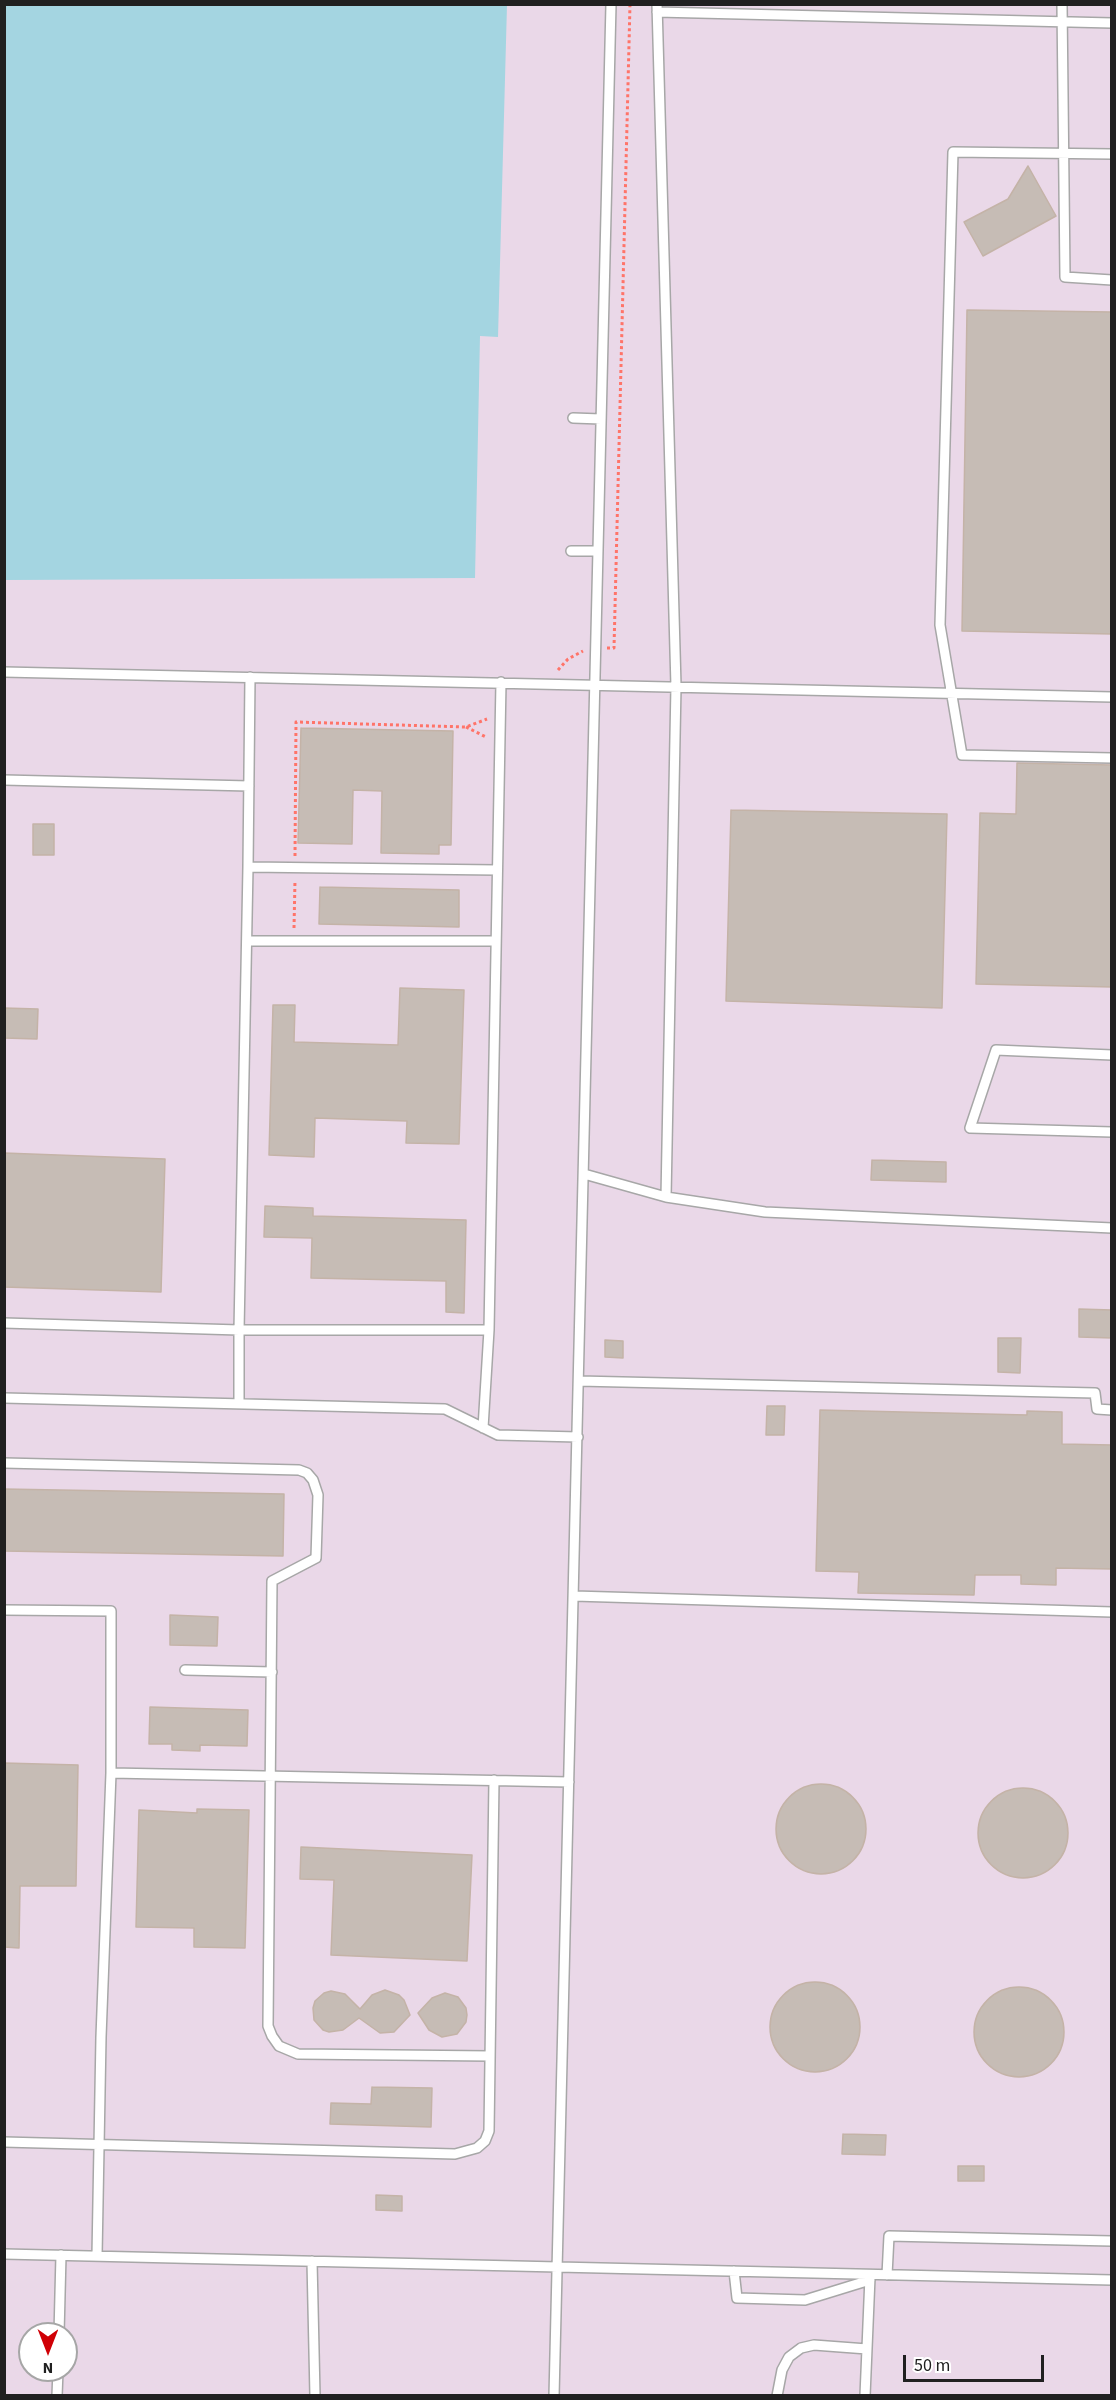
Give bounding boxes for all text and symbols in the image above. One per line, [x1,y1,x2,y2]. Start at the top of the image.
north arrow [18,2322,78,2382]
scale bar [906,2343,1047,2381]
text: 50 m [914,2353,950,2378]
text: N [43,2357,53,2379]

